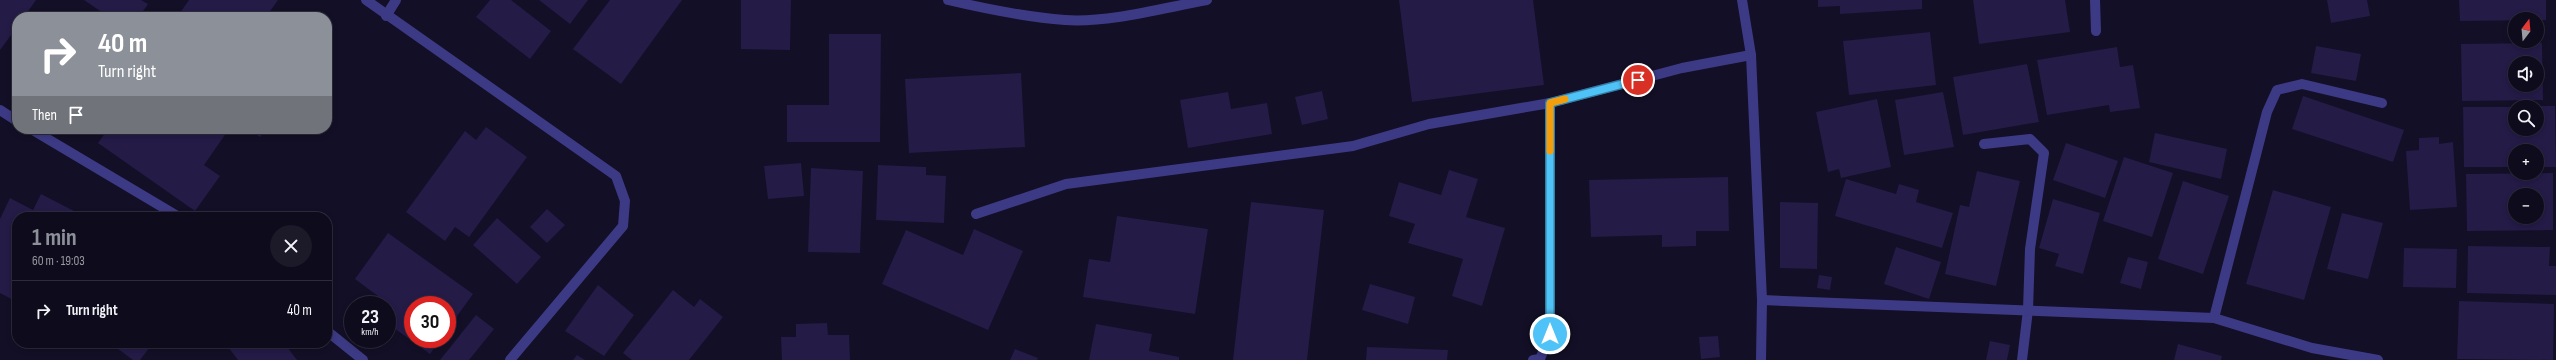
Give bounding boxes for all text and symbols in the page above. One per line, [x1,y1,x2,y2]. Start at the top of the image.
north arrow [2508,12,2544,48]
map controls [2508,12,2544,224]
text: 40 m [98,27,147,60]
icon: right [32,28,84,80]
button: sound [2508,56,2544,92]
text: Turn right [98,61,156,82]
pin [1621,63,1655,97]
icon: arrive [1627,69,1649,91]
button: search [2508,100,2544,136]
icon: arrive [65,104,87,126]
text: Then [32,106,57,125]
button: + [2508,144,2544,180]
button: − [2508,188,2544,224]
text: 1 min [32,223,77,252]
button: close [270,225,312,267]
text: 60 m · 19:03 [32,253,85,269]
speed limit sign: 30 [404,296,456,348]
icon: right [32,300,54,322]
text: Turn right [66,301,118,320]
text: 40 m [287,301,312,320]
text: 23 [361,305,379,329]
position arrow [1529,313,1571,355]
text: km/h [361,326,379,338]

